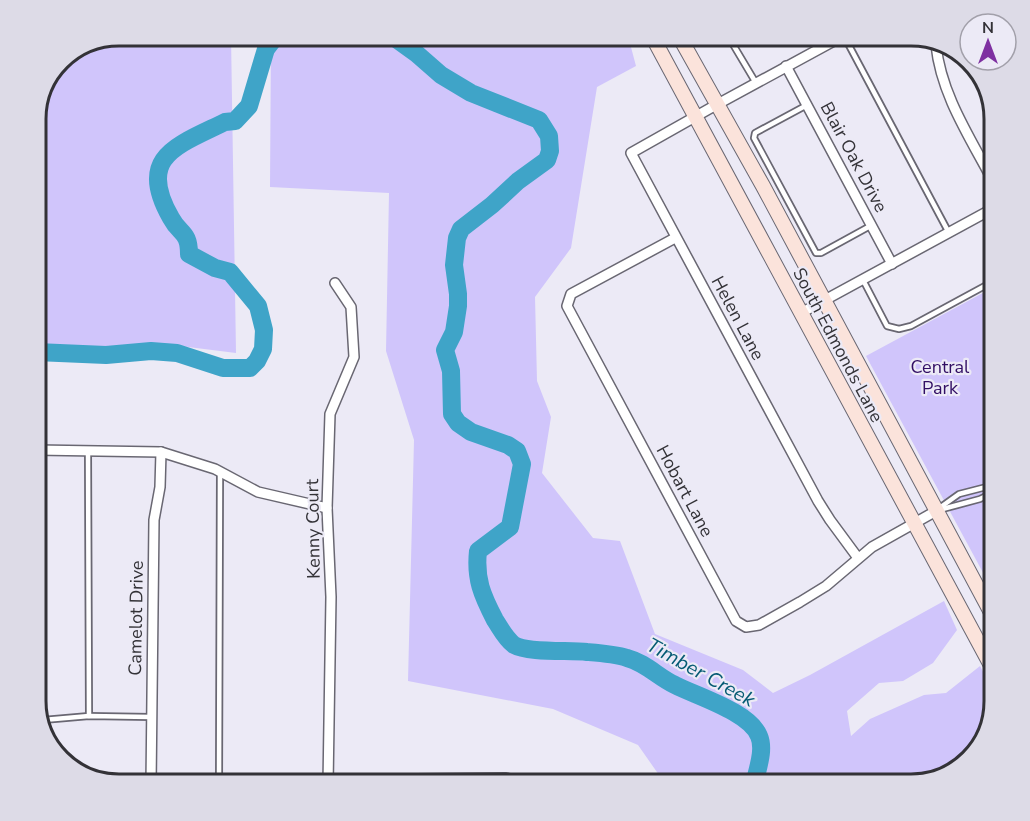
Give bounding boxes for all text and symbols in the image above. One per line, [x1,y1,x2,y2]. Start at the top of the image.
north arrow [958,12,1018,72]
text: N [982,17,994,39]
street label: Blair Oak Drive [815,98,893,216]
street label: South Edmonds Lane [787,264,889,426]
street label: Helen Lane [706,272,770,364]
park label: Central Park [911,355,970,400]
street label: Hobart Lane [651,441,719,541]
street label: Kenny Court [300,478,326,579]
street label: Camelot Drive [123,560,149,676]
water label: Timber Creek [642,631,761,714]

